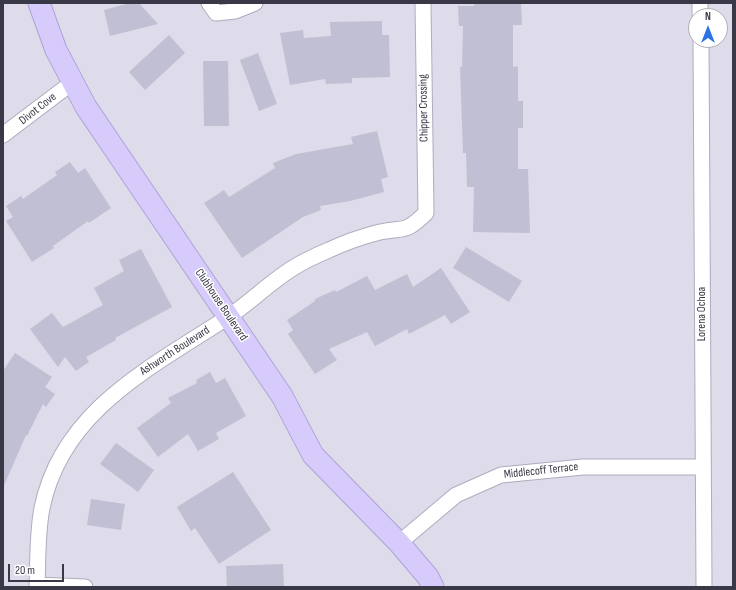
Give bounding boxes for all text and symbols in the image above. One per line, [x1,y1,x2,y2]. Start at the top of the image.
north arrow [688,8,728,48]
text: N [705,10,711,23]
street label: Chipper Crossing [416,74,432,142]
street label: Divot Cove [17,90,59,128]
street label: Clubhouse Boulevard [192,266,250,344]
street label: Lorena Ochoa [695,287,709,341]
street label: Ashworth Boulevard [137,323,213,379]
street label: Middlecoff Terrace [503,460,579,482]
scale bar [10,556,66,582]
text: 20 m [15,563,35,578]

